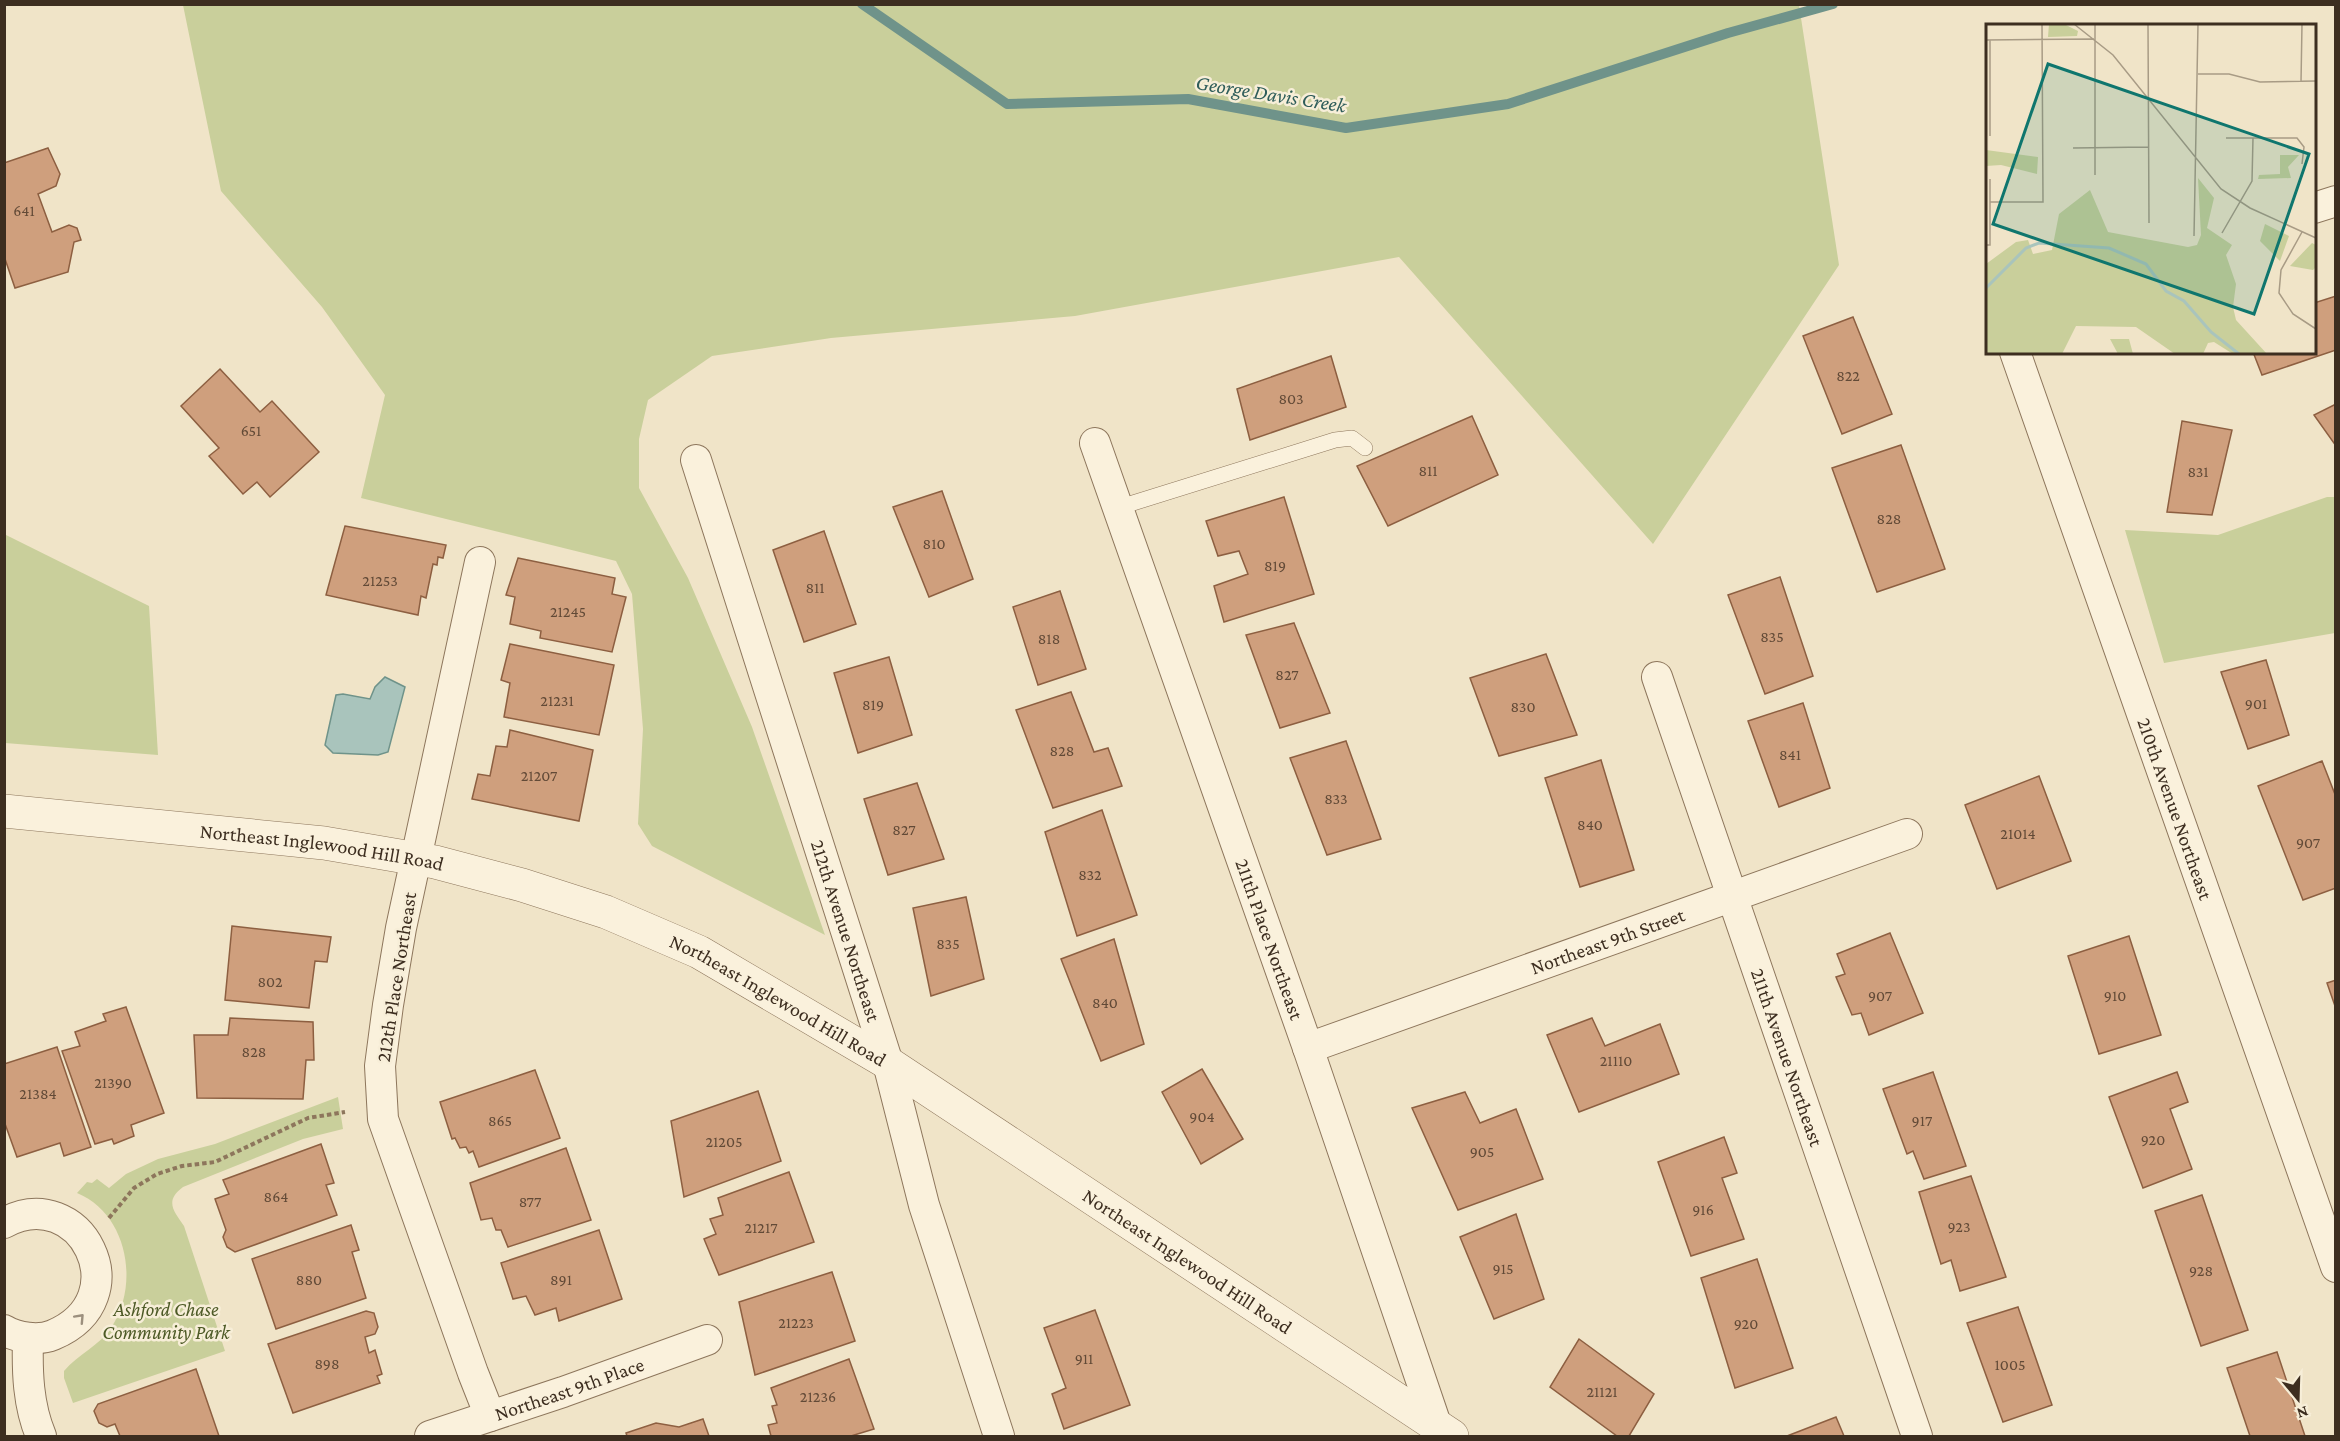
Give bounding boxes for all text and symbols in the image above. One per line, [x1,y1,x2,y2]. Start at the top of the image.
inset map [1986,24,2316,354]
water label: George Davis Creek [1194,70,1349,118]
house number: 641 [13,202,35,219]
house number: 822 [1836,367,1860,384]
house number: 803 [1278,390,1304,407]
house number: 651 [241,422,261,439]
house number: 811 [1418,462,1438,479]
house number: 831 [2187,463,2209,480]
house number: 828 [1877,510,1901,527]
house number: 810 [923,535,945,552]
house number: 819 [1264,557,1286,574]
house number: 21253 [362,572,398,589]
house number: 811 [805,579,825,596]
house number: 21245 [550,603,586,620]
house number: 835 [1760,628,1784,645]
house number: 818 [1038,630,1060,647]
house number: 827 [1275,666,1299,683]
house number: 21231 [540,692,574,709]
house number: 901 [2245,695,2267,712]
house number: 819 [862,696,884,713]
house number: 830 [1511,698,1535,715]
street label: 210th Avenue Northeast [2133,715,2217,903]
house number: 828 [1050,742,1074,759]
house number: 841 [1779,746,1801,763]
house number: 21207 [521,767,558,784]
house number: 833 [1324,790,1348,807]
house number: 840 [1577,816,1603,833]
street label: Northeast Inglewood Hill Road [199,820,447,875]
house number: 827 [892,821,916,838]
house number: 21014 [2000,825,2036,842]
house number: 907 [2296,834,2321,851]
street label: 212th Avenue Northeast [807,837,885,1025]
street label: 211th Place Northeast [1231,856,1308,1023]
house number: 832 [1078,866,1102,883]
street label: 212th Place Northeast [372,890,420,1064]
street label: Northeast 9th Street [1528,903,1688,979]
street label: Northeast Inglewood Hill Road [666,930,891,1071]
house number: 835 [936,935,960,952]
street label: 211th Avenue Northeast [1747,965,1828,1149]
house number: 802 [257,973,283,990]
house number: 907 [1868,987,1893,1004]
house number: 910 [2104,987,2126,1004]
house number: 840 [1092,994,1118,1011]
house number: 828 [242,1043,266,1060]
house number: 21110 [1600,1052,1632,1069]
house number: 21390 [94,1074,132,1091]
house number: 21384 [19,1085,57,1102]
house number: 904 [1189,1108,1215,1125]
house number: 865 [488,1112,512,1129]
house number: 917 [1912,1112,1933,1129]
house number: 920 [2141,1131,2165,1148]
house number: 21205 [705,1133,743,1150]
house number: 905 [1470,1143,1494,1160]
street label: Northeast Inglewood Hill Road [1079,1184,1297,1338]
house number: 864 [264,1188,288,1205]
house number: 877 [519,1193,542,1210]
house number: 916 [1692,1201,1714,1218]
house number: 923 [1947,1218,1971,1235]
house number: 21217 [744,1219,778,1236]
house number: 915 [1493,1260,1513,1277]
house number: 928 [2189,1262,2213,1279]
house number: 880 [296,1271,322,1288]
house number: 891 [550,1271,572,1288]
park label: Ashford Chase Community Park [102,1298,231,1344]
one-way arrow [72,1314,83,1325]
house number: 21223 [778,1314,814,1331]
house number: 920 [1734,1315,1758,1332]
house number: 911 [1075,1350,1093,1367]
street label: Northeast 9th Place [492,1353,647,1425]
house number: 898 [314,1355,340,1372]
house number: 1005 [1995,1356,2025,1373]
north arrow [2268,1369,2328,1429]
house number: 21121 [1586,1383,1618,1400]
house number: 21236 [800,1388,836,1405]
text: N [2295,1403,2311,1423]

